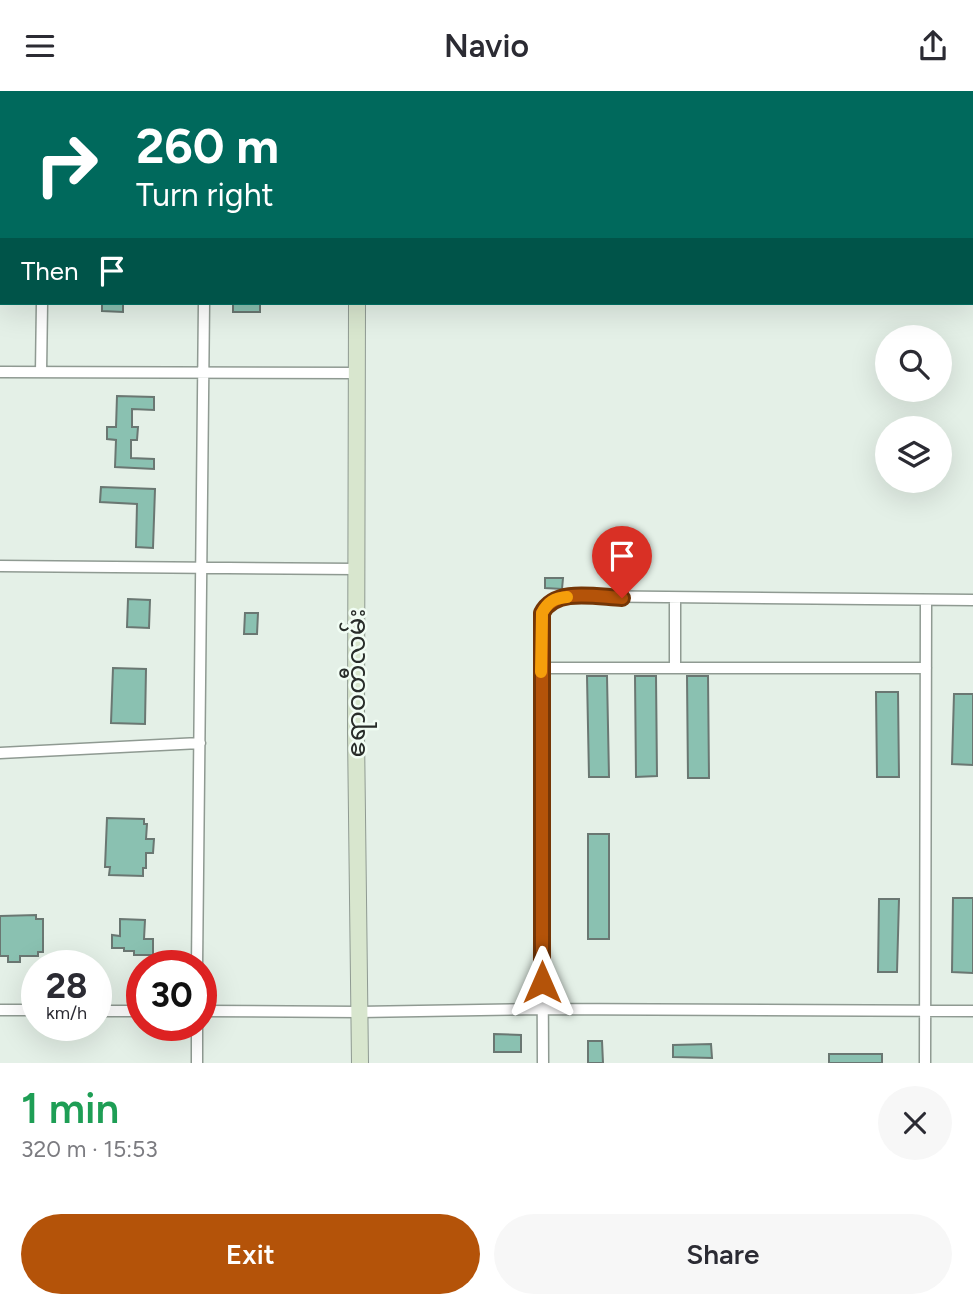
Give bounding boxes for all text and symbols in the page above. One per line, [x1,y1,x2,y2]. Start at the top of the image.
icon: menu [21,27,59,65]
text: Navio [444,27,529,65]
icon: share [914,27,952,65]
text: 260 m [136,116,279,175]
icon: right [21,119,112,210]
text: Turn right [136,176,274,214]
icon: arrive [93,252,131,290]
text: Then [21,255,79,287]
map controls [875,325,952,493]
button: search [875,325,952,402]
button: layers [875,416,952,493]
pin [592,526,652,598]
icon: arrive [603,537,641,575]
street label: ဧရာဝတီလမ်း [339,609,377,757]
position arrow [505,945,579,1019]
speed limit sign: 30 [126,950,217,1041]
text: 28 [46,965,87,1007]
text: km/h [46,1002,87,1024]
text: 1 min [21,1083,119,1134]
button: close [878,1086,952,1160]
text: 320 m · 15:53 [21,1135,158,1163]
button: Exit [21,1214,480,1294]
button: Share [494,1214,952,1294]

